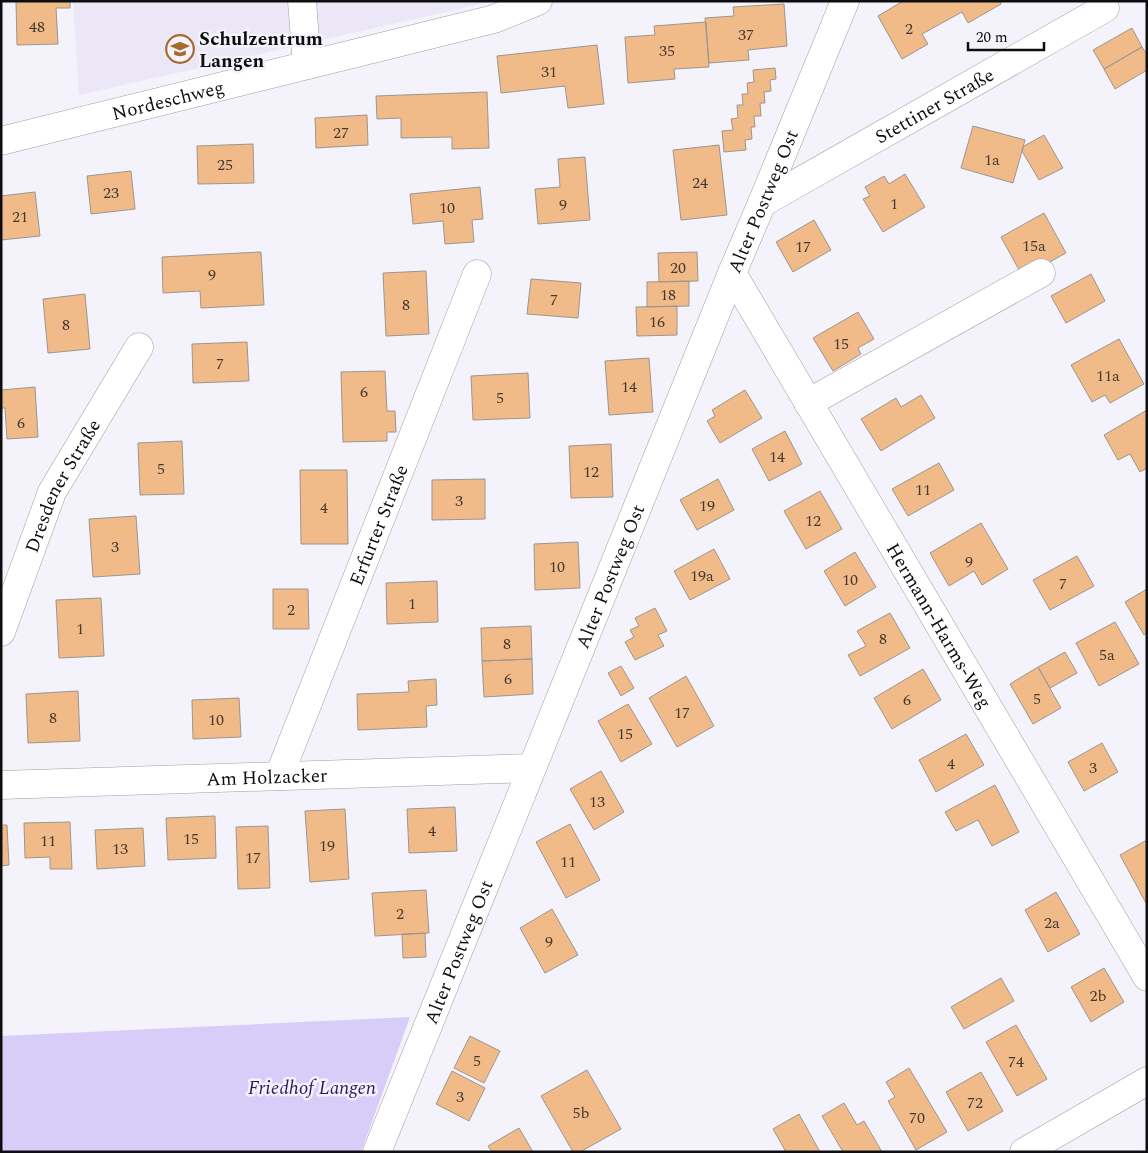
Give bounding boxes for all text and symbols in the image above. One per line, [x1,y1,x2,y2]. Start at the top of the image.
house number: 48 [29,15,45,39]
house number: 2 [905,17,913,41]
scale bar [968,20,1044,52]
house number: 37 [738,23,754,47]
place label: Schulzentrum Langen [199,25,323,76]
text: 20 m [976,26,1008,49]
school or university icon: Schulzentrum Langen [165,34,195,64]
house number: 35 [659,39,675,63]
house number: 31 [541,60,557,84]
street label: Stettiner Straße [870,61,1000,152]
street label: Nordeschweg [109,73,228,129]
house number: 27 [333,121,349,145]
street label: Alter Postweg Ost [721,125,807,278]
house number: 1a [984,148,1000,172]
house number: 25 [217,153,233,177]
house number: 24 [692,171,708,195]
house number: 23 [103,181,119,205]
house number: 1 [890,192,898,216]
house number: 9 [559,193,567,217]
house number: 10 [439,196,455,220]
house number: 21 [12,205,28,229]
house number: 15a [1022,234,1046,258]
house number: 17 [795,235,811,259]
house number: 20 [670,256,686,280]
house number: 9 [208,263,216,287]
house number: 18 [660,283,676,307]
house number: 7 [550,288,558,312]
house number: 8 [402,293,410,317]
house number: 16 [649,310,665,334]
house number: 8 [62,313,70,337]
house number: 15 [833,332,849,356]
house number: 7 [216,352,224,376]
house number: 11a [1096,364,1120,388]
house number: 14 [621,375,637,399]
house number: 6 [360,380,368,404]
house number: 5 [496,386,504,410]
house number: 6 [17,411,25,435]
street label: Dresdener Straße [18,414,109,557]
house number: 14 [769,445,785,469]
house number: 5 [157,457,165,481]
house number: 12 [583,460,599,484]
street label: Erfurter Straße [342,461,416,590]
house number: 11 [915,478,931,502]
house number: 3 [455,489,463,513]
house number: 19 [699,494,715,518]
house number: 4 [320,496,328,520]
street label: Alter Postweg Ost [569,500,653,653]
house number: 12 [805,509,821,533]
house number: 3 [111,535,119,559]
street label: Hermann-Harms-Weg [878,538,999,715]
house number: 9 [965,550,973,574]
house number: 10 [549,555,565,579]
house number: 19a [690,564,714,588]
house number: 10 [842,568,858,592]
house number: 7 [1059,572,1067,596]
house number: 1 [408,592,416,616]
house number: 2 [287,598,295,622]
house number: 1 [76,617,84,641]
house number: 8 [879,627,887,651]
house number: 8 [503,632,511,656]
house number: 5a [1099,643,1115,667]
house number: 6 [504,667,512,691]
house number: 5 [1033,687,1041,711]
house number: 6 [903,688,911,712]
house number: 17 [674,701,690,725]
house number: 8 [49,706,57,730]
house number: 10 [208,708,224,732]
house number: 15 [617,722,633,746]
house number: 4 [947,752,955,776]
house number: 3 [1089,756,1097,780]
street label: Am Holzacker [206,762,328,794]
house number: 13 [589,790,605,814]
house number: 4 [428,819,436,843]
house number: 15 [183,827,199,851]
house number: 11 [40,829,56,853]
house number: 19 [319,834,335,858]
house number: 13 [112,837,128,861]
house number: 17 [245,846,261,870]
house number: 11 [560,850,576,874]
street label: Alter Postweg Ost [417,875,502,1029]
house number: 2 [396,902,404,926]
house number: 2a [1044,911,1060,935]
house number: 9 [545,930,553,954]
house number: 2b [1090,984,1107,1008]
house number: 5 [473,1049,481,1073]
house number: 74 [1008,1050,1024,1074]
park label: Friedhof Langen [248,1074,376,1103]
house number: 3 [456,1085,464,1109]
house number: 72 [967,1091,983,1115]
house number: 5b [573,1101,590,1125]
house number: 70 [909,1106,925,1130]

